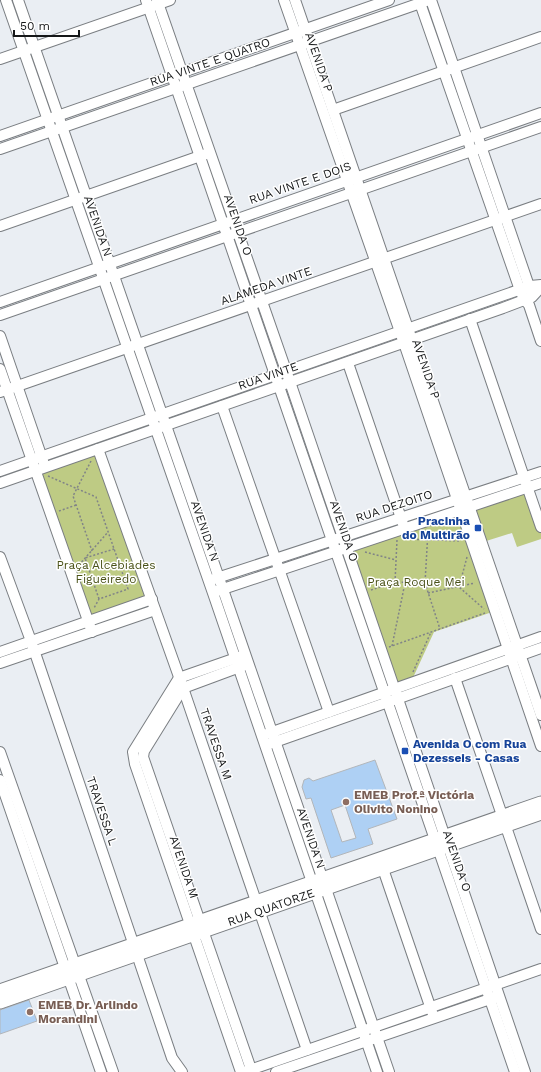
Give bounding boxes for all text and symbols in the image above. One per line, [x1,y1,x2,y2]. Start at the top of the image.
scale bar [14,12,79,38]
text: 50 m [20,19,50,33]
street label: AVENIDA P [302,30,336,94]
street label: RUA VINTE E QUATRO [148,35,272,89]
street label: RUA VINTE E DOIS [247,159,353,207]
street label: AVENIDA O [221,193,255,258]
street label: AVENIDA N [81,194,115,258]
street label: ALAMEDA VINTE [219,264,314,308]
street label: AVENIDA P [409,337,443,401]
street label: RUA VINTE [236,359,300,393]
street label: RUA DEZOITO [354,487,434,525]
street label: AVENIDA N [188,499,222,563]
street label: AVENIDA O [327,499,361,564]
place label: Pracinha do Multirão [402,514,470,542]
marker: Pracinha do Multirão [473,523,483,533]
park label: Praça Alcebiades Figueiredo [56,558,156,586]
park label: Praça Roque Mei [367,575,465,589]
street label: TRAVESSA M [197,706,235,782]
place label: Avenida O com Rua Dezesseis - Casas [413,737,526,765]
marker: Avenida O com Rua Dezesseis - Casas [400,746,410,756]
street label: TRAVESSA L [84,775,120,847]
place label: EMEB Prof.ª Victória Olivito Nonino [354,788,474,816]
marker: EMEB Prof.ª Victória Olivito Nonino [341,797,351,807]
street label: AVENIDA N [294,806,328,870]
street label: AVENIDA O [440,829,474,894]
street label: AVENIDA M [167,834,201,900]
street label: RUA QUATORZE [226,886,317,929]
place label: EMEB Dr. Arlindo Morandini [38,998,138,1026]
marker: EMEB Dr. Arlindo Morandini [25,1007,35,1017]

